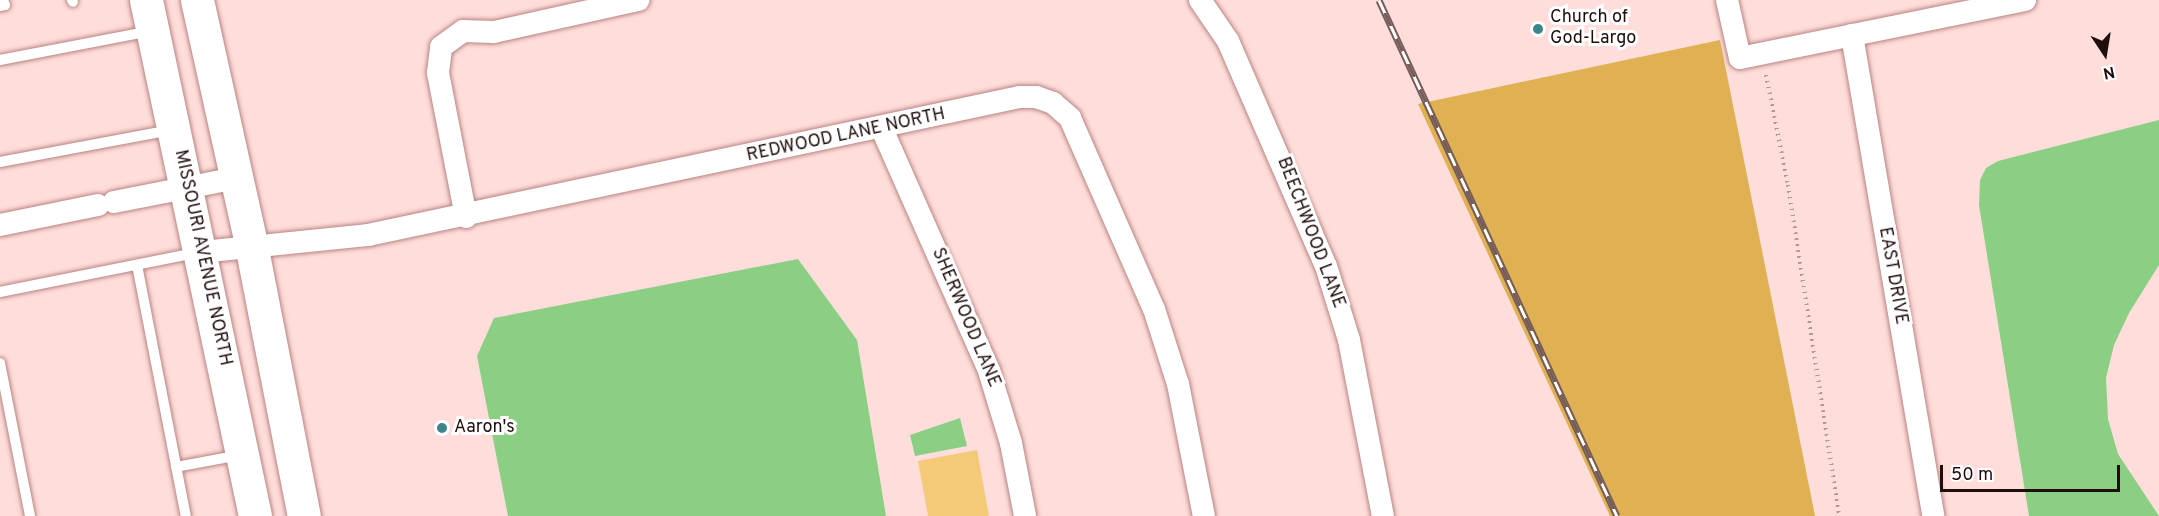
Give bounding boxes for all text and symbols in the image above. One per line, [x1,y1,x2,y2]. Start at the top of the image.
place label: Church of God-Largo [1550,8,1636,50]
marker: Church of God-Largo [1531,22,1545,36]
north arrow [2075,24,2135,84]
text: N [2101,61,2116,83]
street label: REDWOOD LANE NORTH [745,104,947,168]
street label: MISSOURI AVENUE NORTH [168,148,236,368]
street label: BEECHWOOD LANE [1271,154,1349,312]
street label: EAST DRIVE [1873,225,1911,327]
street label: SHERWOOD LANE [926,245,1004,391]
place label: Aaron's [454,417,515,439]
marker: Aaron's [435,421,449,435]
scale bar [1943,453,2123,491]
text: 50 m [1951,464,1993,487]

